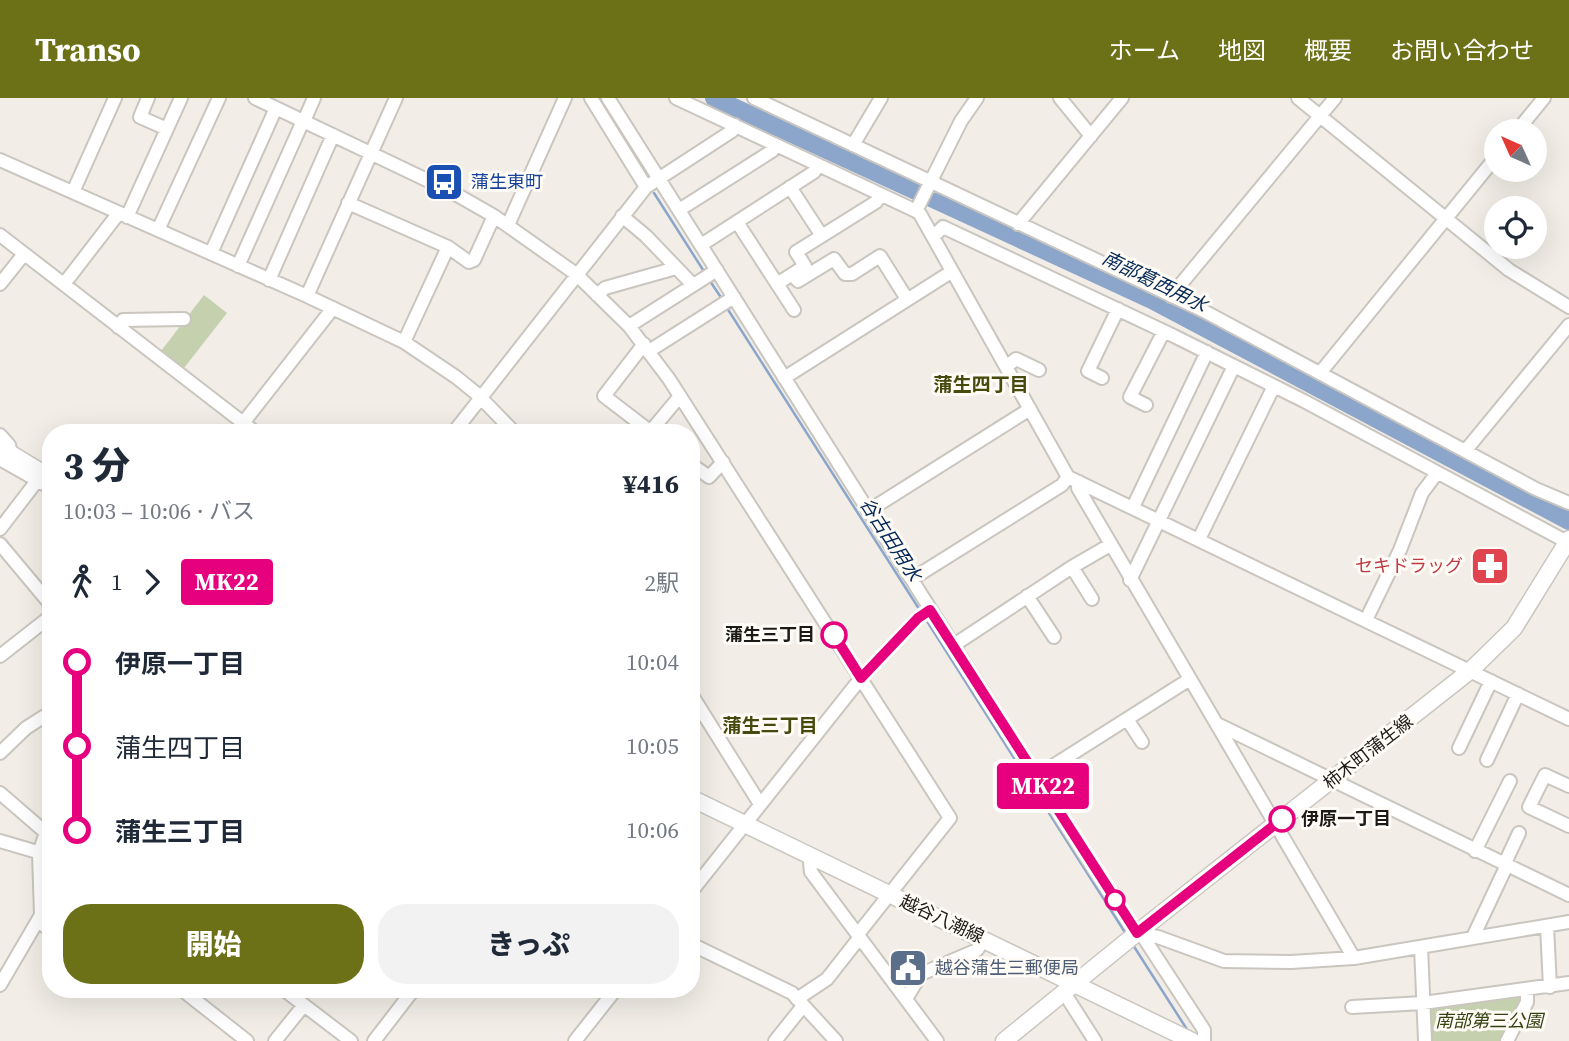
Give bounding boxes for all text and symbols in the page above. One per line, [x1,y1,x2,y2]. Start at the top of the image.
text: Transo [35,27,141,72]
text: ホーム [1109,34,1180,67]
text: 地図 [1218,34,1266,67]
text: 概要 [1304,34,1352,67]
text: お問い合わせ [1390,34,1534,67]
north arrow [1484,119,1547,182]
map controls [1484,119,1547,259]
bus stop icon: 蒲生東町 [423,161,465,203]
place label: 蒲生東町 [471,169,543,194]
button: locate [1484,196,1547,259]
water label: 南部葛西用水 [1098,244,1214,319]
district label: 蒲生四丁目 [933,371,1029,397]
text: 3 分 [63,440,130,492]
text: ¥416 [623,466,679,502]
water label: 谷古田用水 [854,492,929,588]
text: 10:03 – 10:06 · バス [63,495,255,527]
pharmacy icon: セキドラッグ [1469,545,1511,587]
place label: セキドラッグ [1355,553,1463,578]
icon: walk [63,563,101,601]
icon: forward [133,563,171,601]
text: MK22 [195,565,259,598]
text: 1 [111,566,123,598]
text: 2駅 [645,567,679,599]
place label: 蒲生三丁目 [725,622,815,647]
marker: 蒲生三丁目 [821,622,847,648]
text: 伊原一丁目 [115,646,245,682]
text: 10:04 [626,646,679,678]
street label: 柿木町蒲生線 [1317,709,1418,795]
district label: 蒲生三丁目 [722,712,818,738]
text: 蒲生四丁目 [115,730,245,766]
text: 10:05 [626,730,679,762]
line badge: MK22 [994,763,1092,809]
text: MK22 [1011,769,1075,802]
marker: 伊原一丁目 [1269,806,1295,832]
place label: 伊原一丁目 [1301,806,1391,831]
text: 蒲生三丁目 [115,814,245,850]
text: 10:06 [626,814,679,846]
street label: 越谷八潮線 [896,888,988,949]
unlabelled marker [1105,890,1125,910]
button: 開始 [63,904,364,984]
button: きっぷ [378,904,679,984]
public building icon: 越谷蒲生三郵便局 [887,947,929,989]
place label: 越谷蒲生三郵便局 [935,955,1079,980]
park label: 南部第三公園 [1435,1008,1546,1033]

